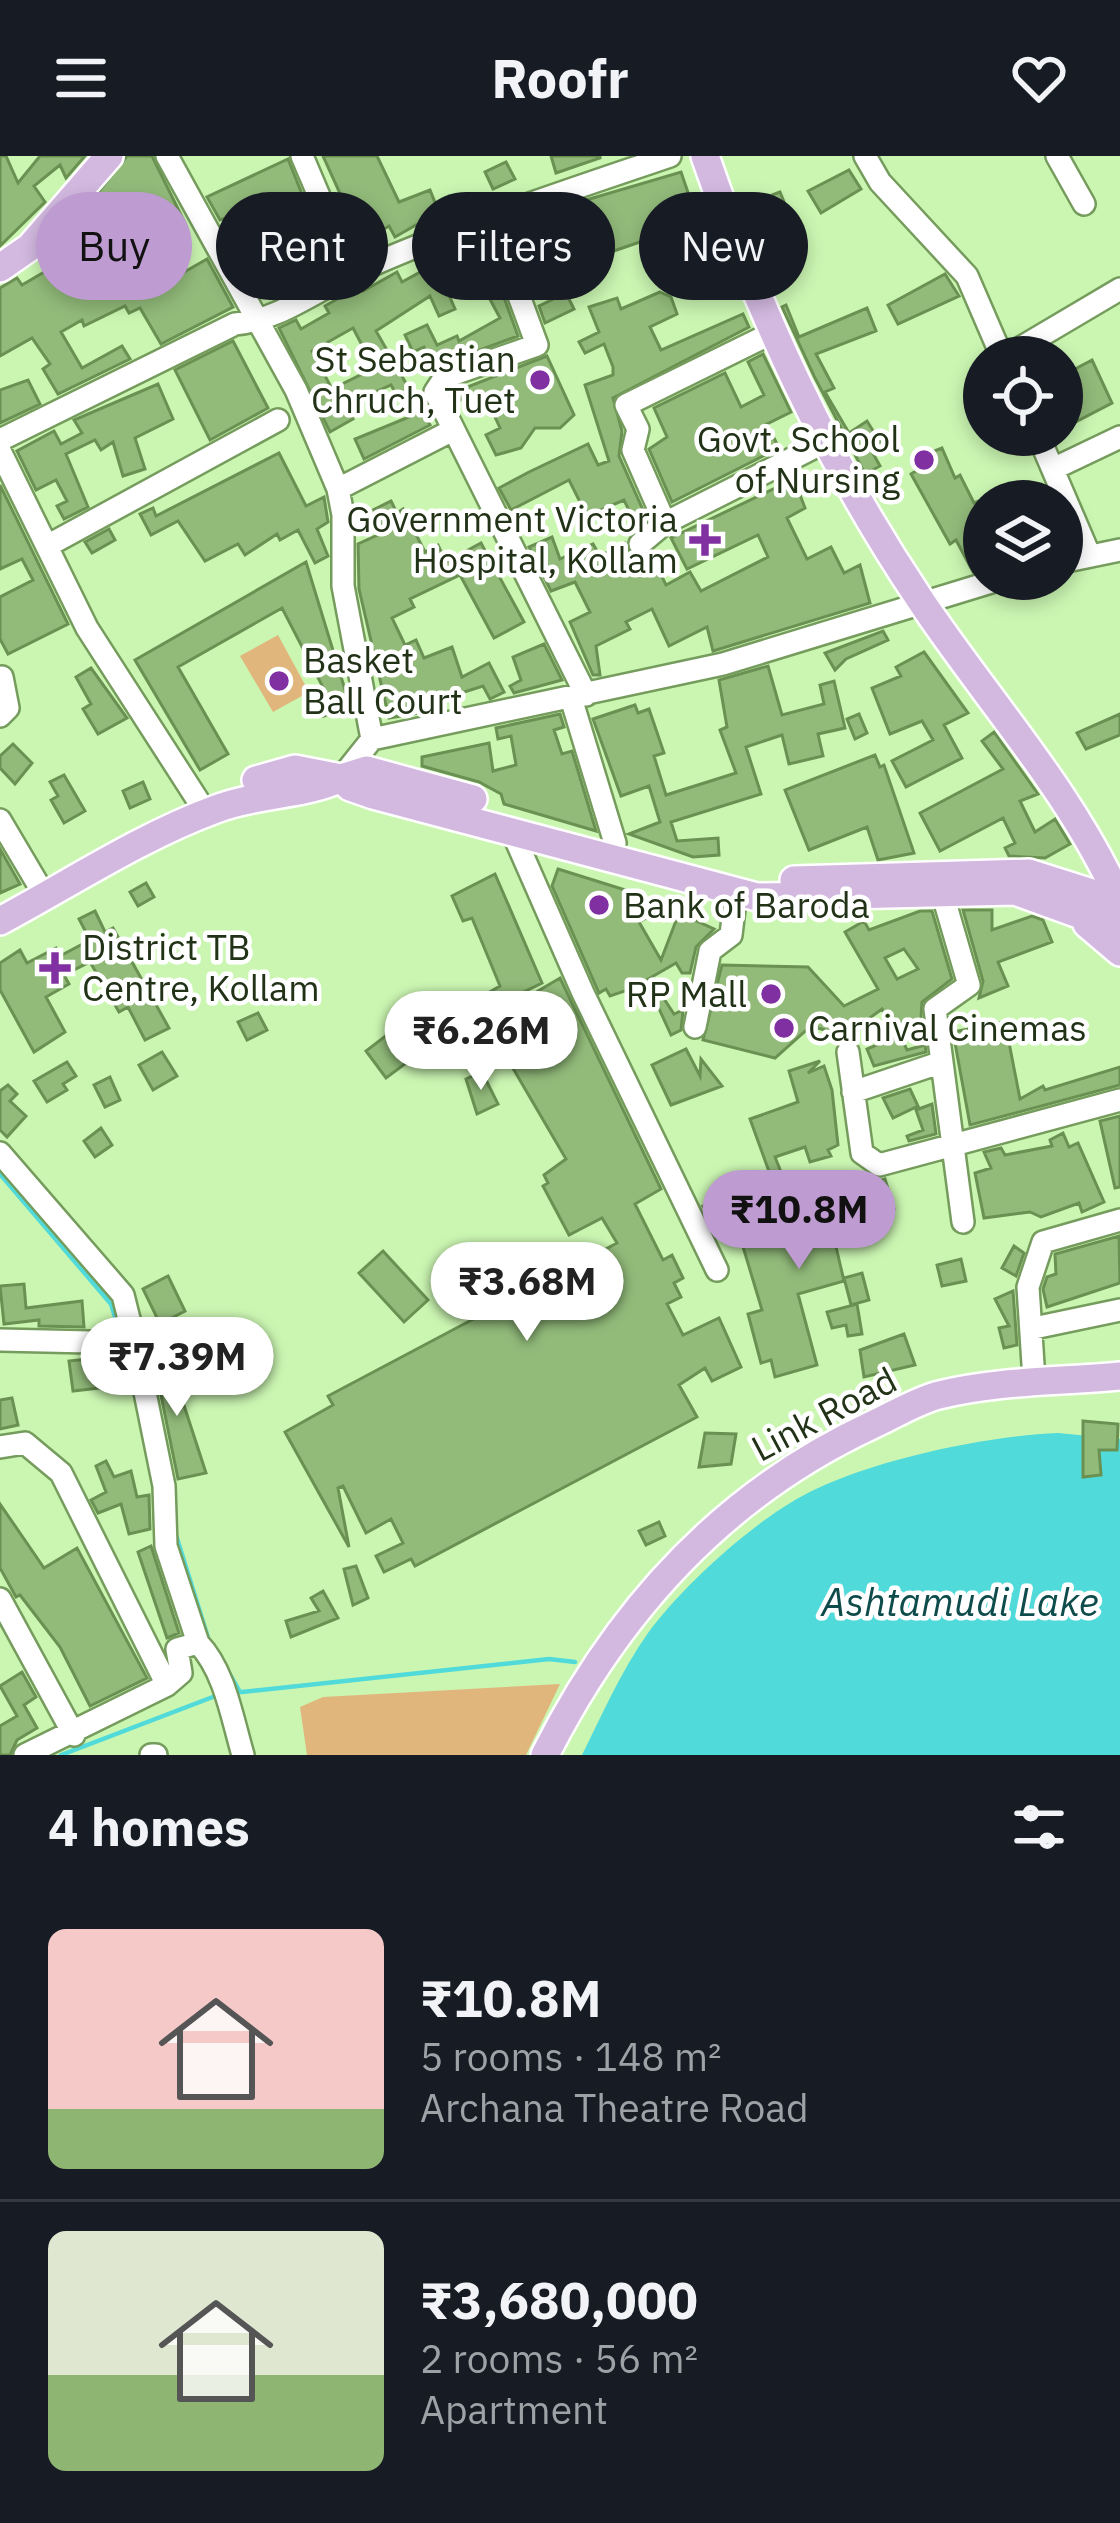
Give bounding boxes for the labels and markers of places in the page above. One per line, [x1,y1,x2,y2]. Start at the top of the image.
place label: St Sebastian Chruch, Tuet [311,335,516,423]
marker: St Sebastian Chruch, Tuet [527,367,553,393]
place label: Govt. School of Nursing [697,415,900,503]
marker: Govt. School of Nursing [911,447,937,473]
place label: Government Victoria Hospital, Kollam [346,495,678,583]
marker: Government Victoria Hospital, Kollam [689,524,721,556]
place label: Basket Ball Court [303,636,463,724]
marker: Basket Ball Court [266,668,292,694]
place label: Bank of Baroda [623,881,870,928]
marker: Bank of Baroda [586,892,612,918]
place label: District TB Centre, Kollam [82,923,320,1011]
marker: District TB Centre, Kollam [39,952,71,984]
place label: RP Mall [626,970,747,1017]
marker: RP Mall [758,981,784,1007]
pin: ₹6.26M [383,991,579,1093]
place label: Carnival Cinemas [808,1004,1087,1051]
marker: Carnival Cinemas [771,1015,797,1041]
pin: ₹10.8M [701,1170,897,1272]
pin: ₹3.68M [429,1242,625,1344]
pin: ₹7.39M [79,1317,275,1419]

